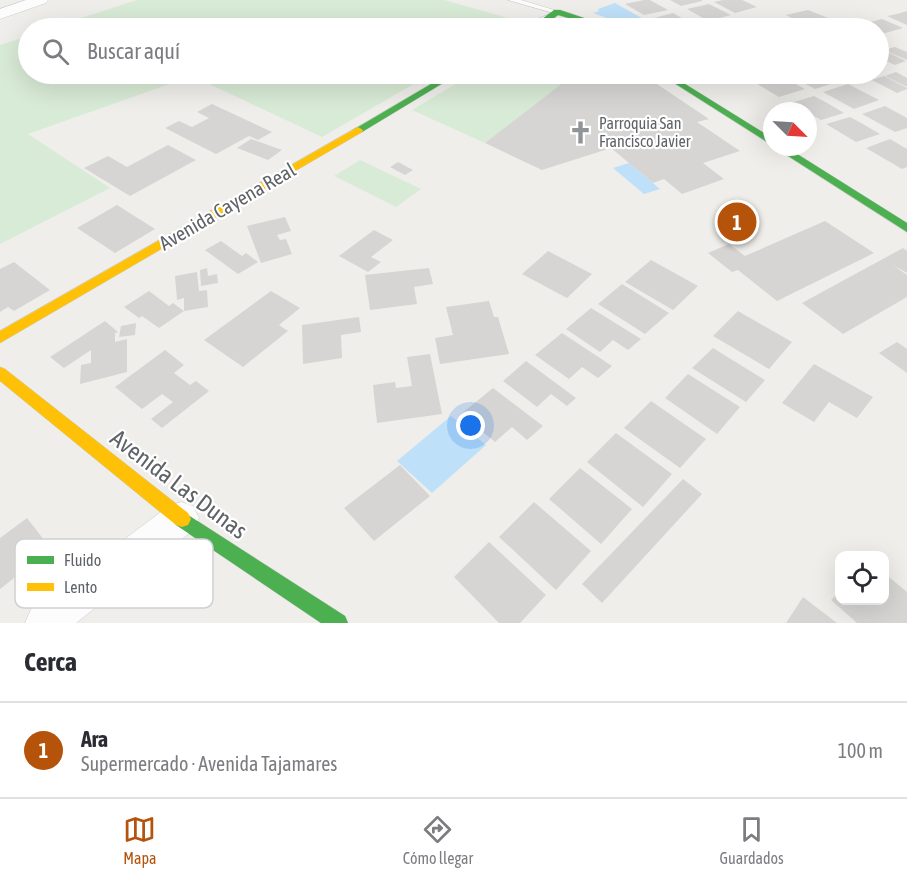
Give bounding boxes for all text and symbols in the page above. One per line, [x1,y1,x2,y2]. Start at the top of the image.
search box [18,18,889,84]
icon: search [39,35,72,68]
text: Buscar aquí [87,38,180,64]
north arrow [763,102,817,156]
place label: Parroquia San Francisco Javier [599,114,691,150]
church icon: Parroquia San Francisco Javier [568,119,594,145]
street label: Avenida Cayena Real [155,157,300,254]
pin: 1 [718,200,756,244]
your location [456,411,485,440]
street label: Avenida Las Dunas [105,424,253,544]
legend [15,539,213,608]
text: Fluido [64,551,101,569]
map controls [835,551,889,605]
button: locate [835,551,889,605]
text: Lento [64,578,97,596]
text: Cerca [24,647,77,677]
text: Ara [81,726,108,752]
text: 1 [39,739,48,762]
text: 100 m [838,739,883,762]
text: Supermercado · Avenida Tajamares [81,752,337,775]
tab: Mapa [123,813,156,867]
tab: Cómo llegar [403,813,473,867]
tab: Guardados [720,813,784,867]

